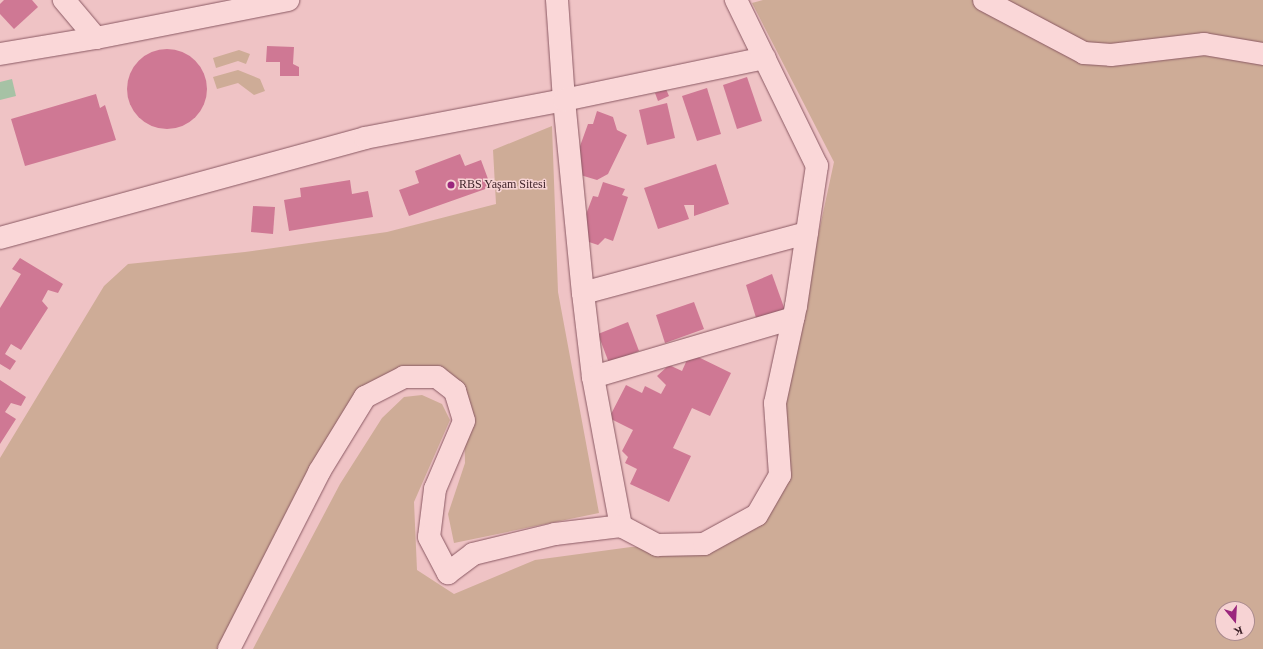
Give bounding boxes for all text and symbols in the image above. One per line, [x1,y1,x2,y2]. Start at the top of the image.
place label: RBS Yaşam Sitesi [459,178,546,192]
marker: RBS Yaşam Sitesi [446,180,456,190]
north arrow [1215,601,1255,641]
text: K [1232,624,1244,638]

